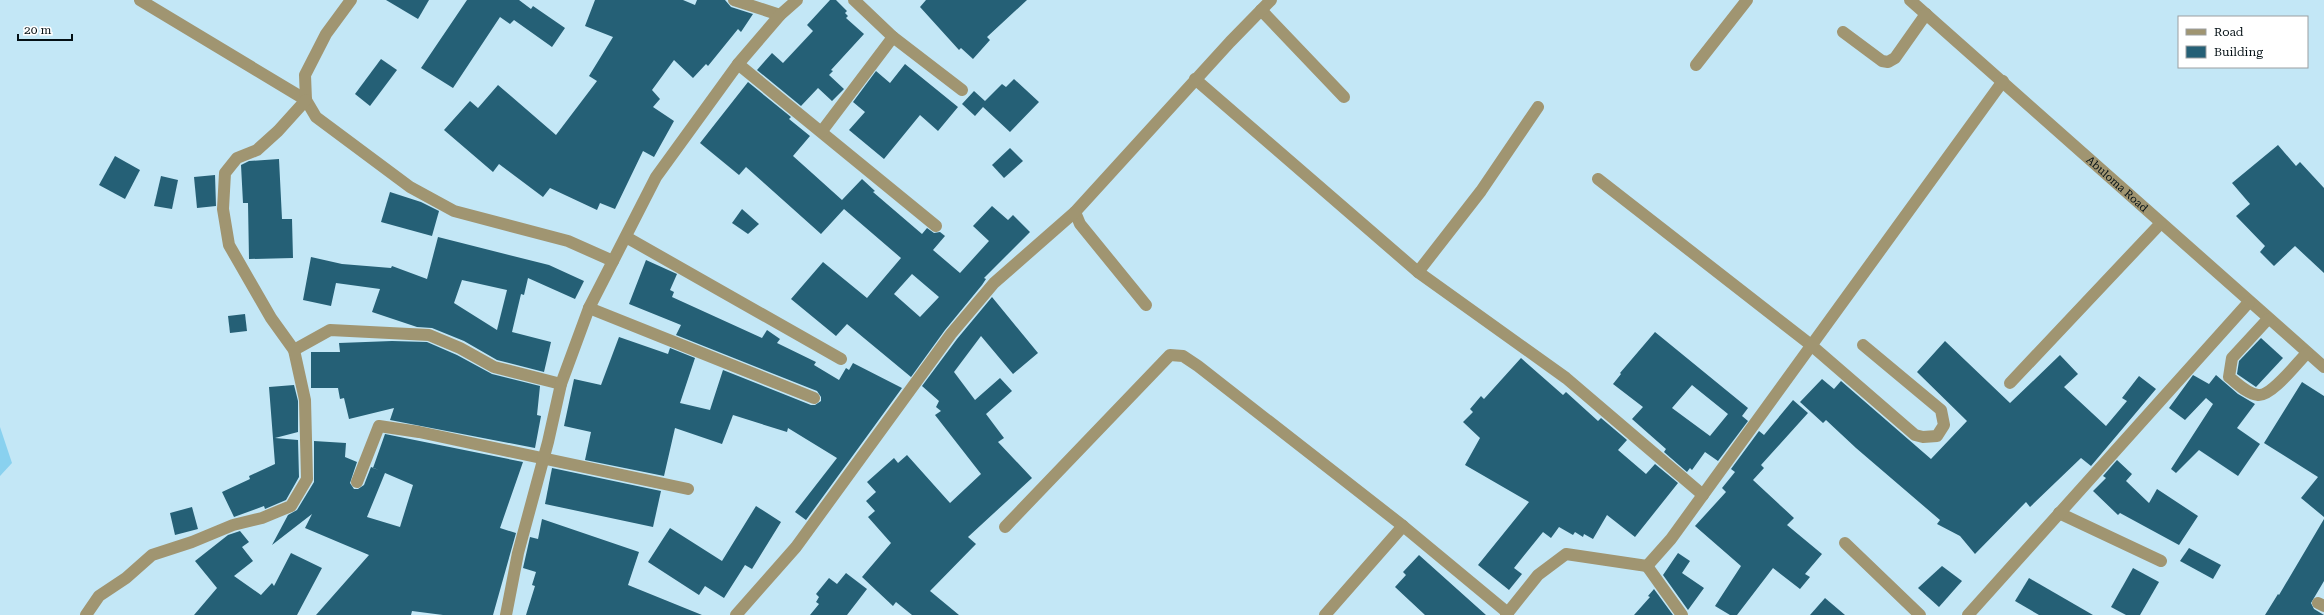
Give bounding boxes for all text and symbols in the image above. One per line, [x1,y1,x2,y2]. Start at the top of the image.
scale bar [18,16,72,42]
legend [2178,16,2308,68]
text: 20 m [24,23,51,37]
text: Road [2214,25,2244,39]
text: Building [2214,45,2263,59]
street label: Abuloma Road [2084,153,2151,214]

